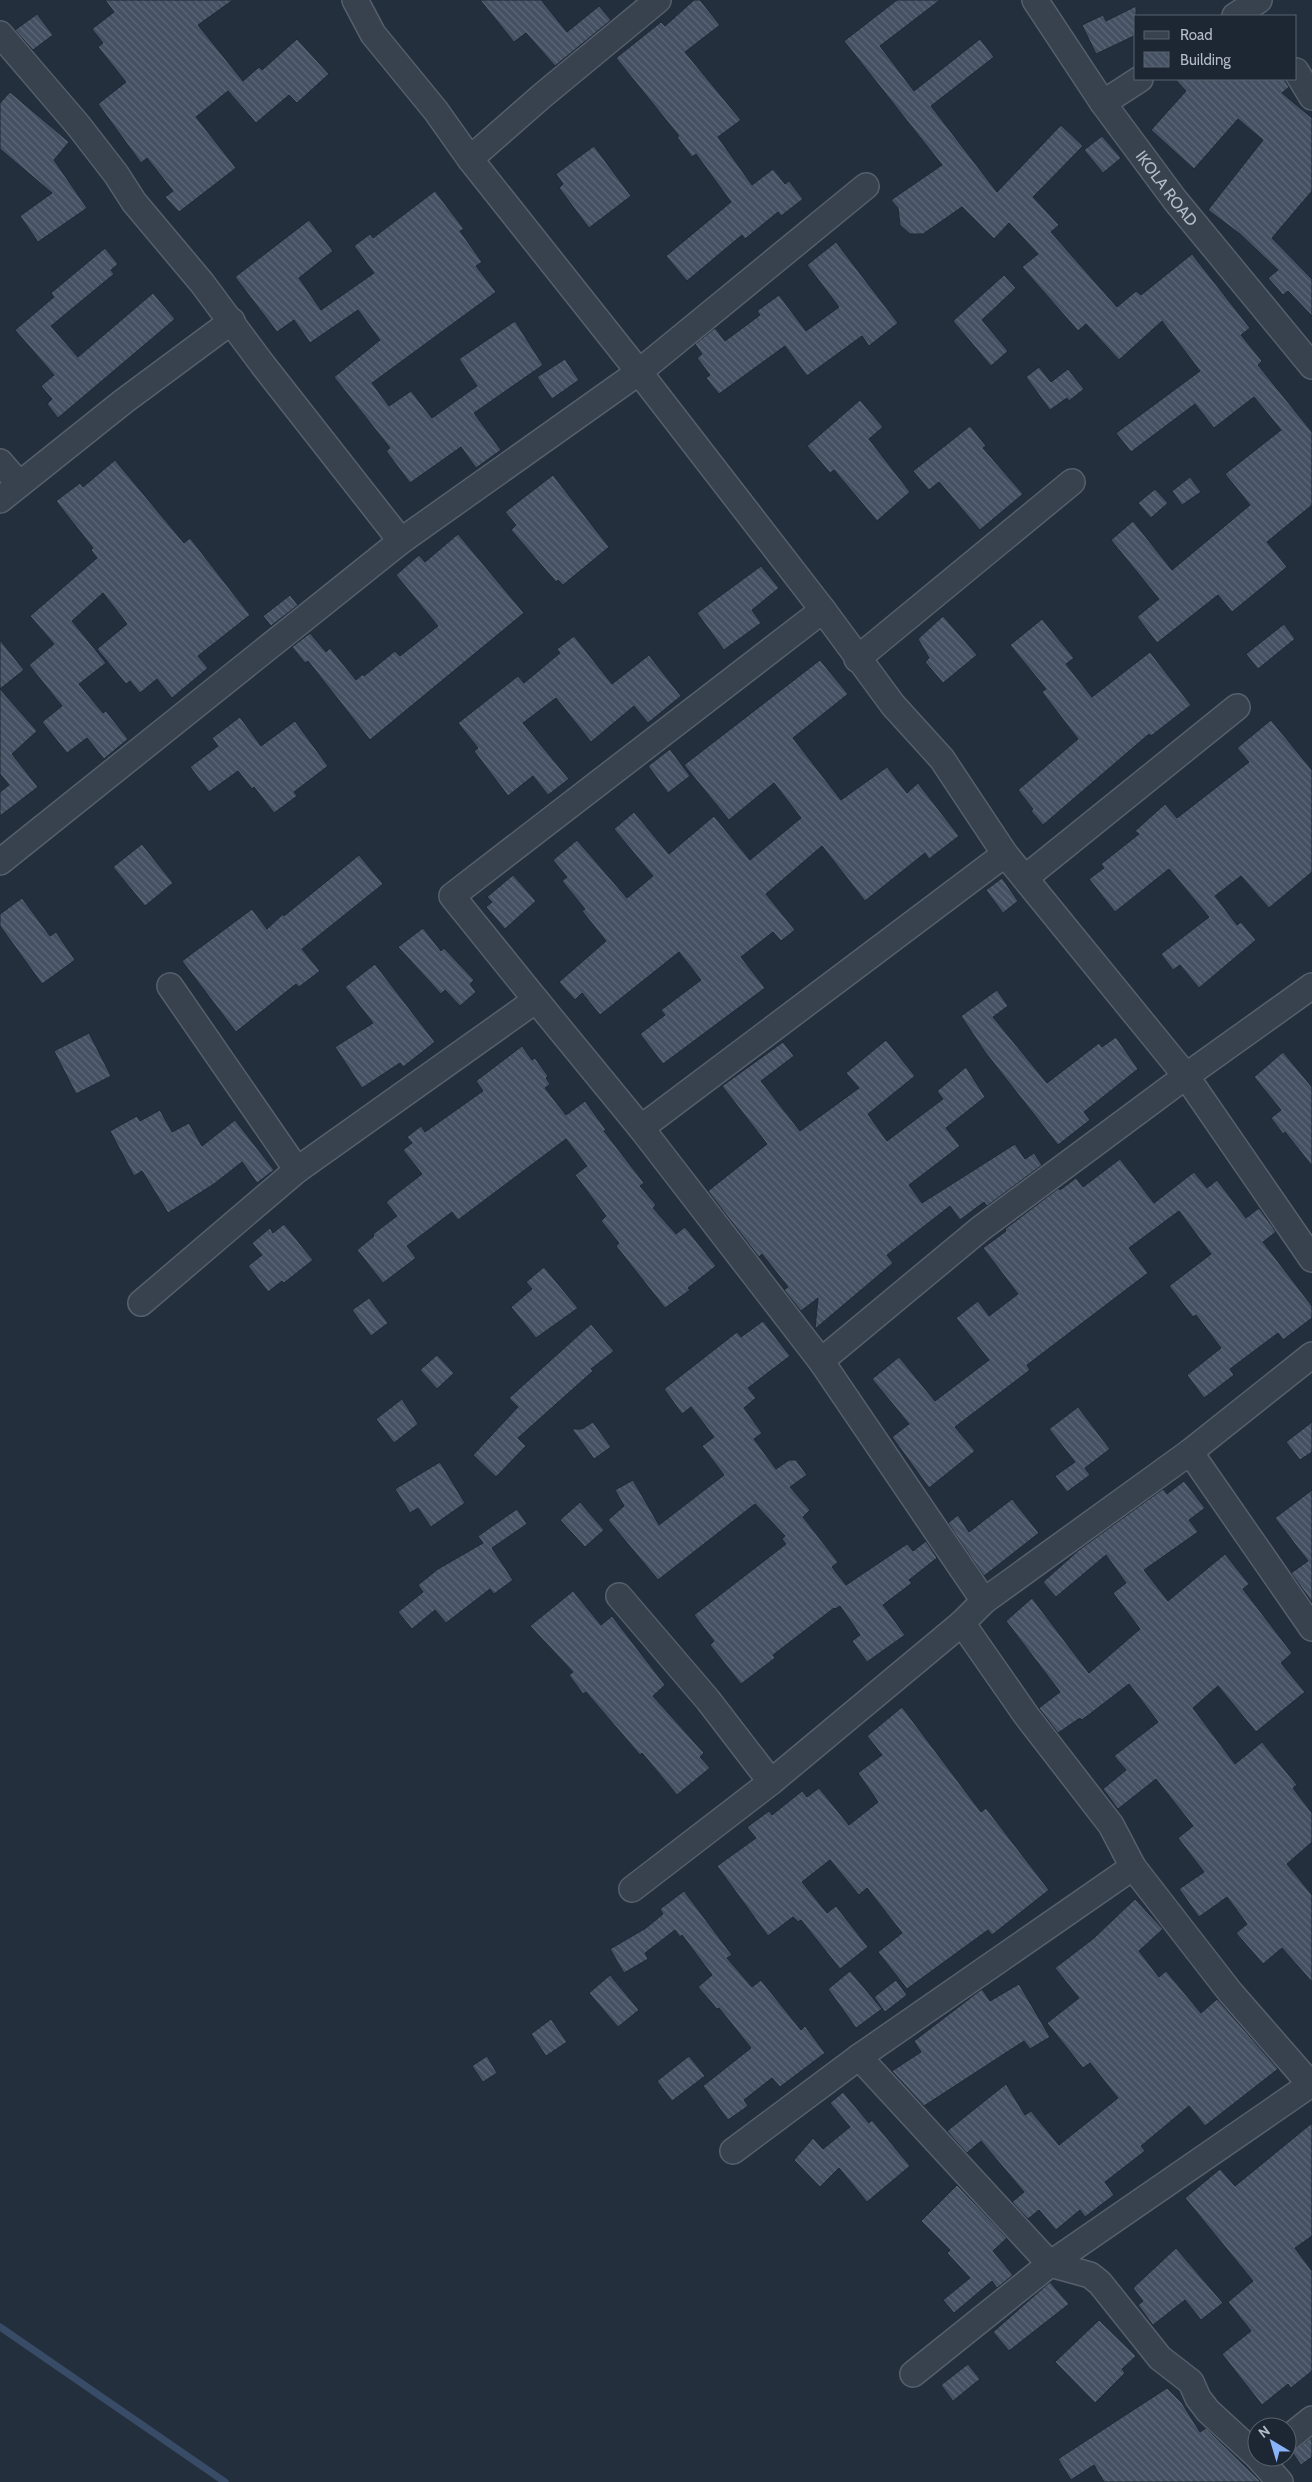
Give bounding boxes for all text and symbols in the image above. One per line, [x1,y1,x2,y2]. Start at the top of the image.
legend [1134,15,1297,80]
text: Road [1180,26,1213,44]
text: Building [1180,51,1231,69]
street label: IKOLA ROAD [1132,147,1202,230]
north arrow [1247,2417,1297,2467]
text: N [1255,2422,1273,2442]

